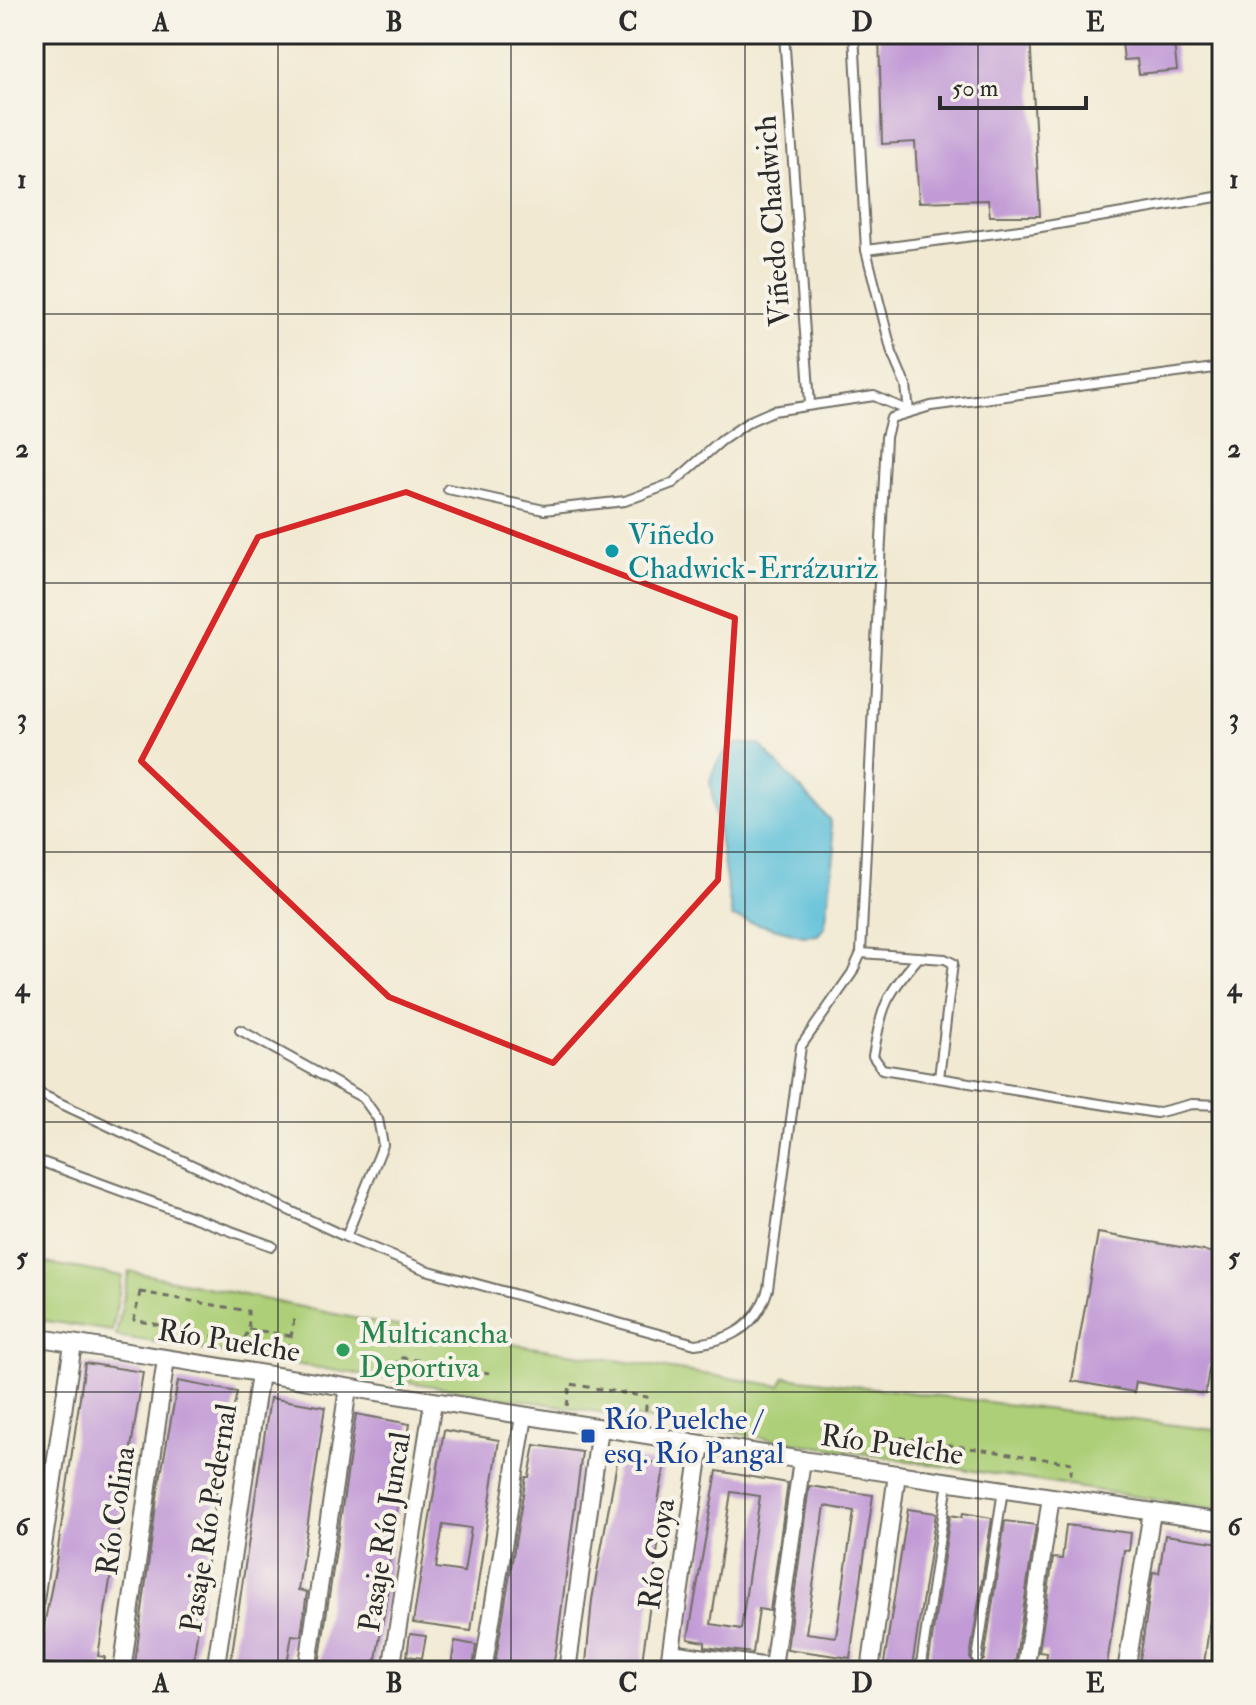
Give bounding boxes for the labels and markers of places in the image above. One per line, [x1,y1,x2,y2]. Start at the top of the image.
place label: Viñedo Chadwick-Errázuriz [628,516,878,587]
marker: Viñedo Chadwick-Errázuriz [603,542,621,560]
place label: Multicancha Deportiva [359,1315,509,1386]
marker: Multicancha Deportiva [334,1341,352,1359]
place label: Río Puelche / esq. Río Pangal [604,1401,784,1472]
marker: Río Puelche / esq. Río Pangal [579,1427,597,1445]

